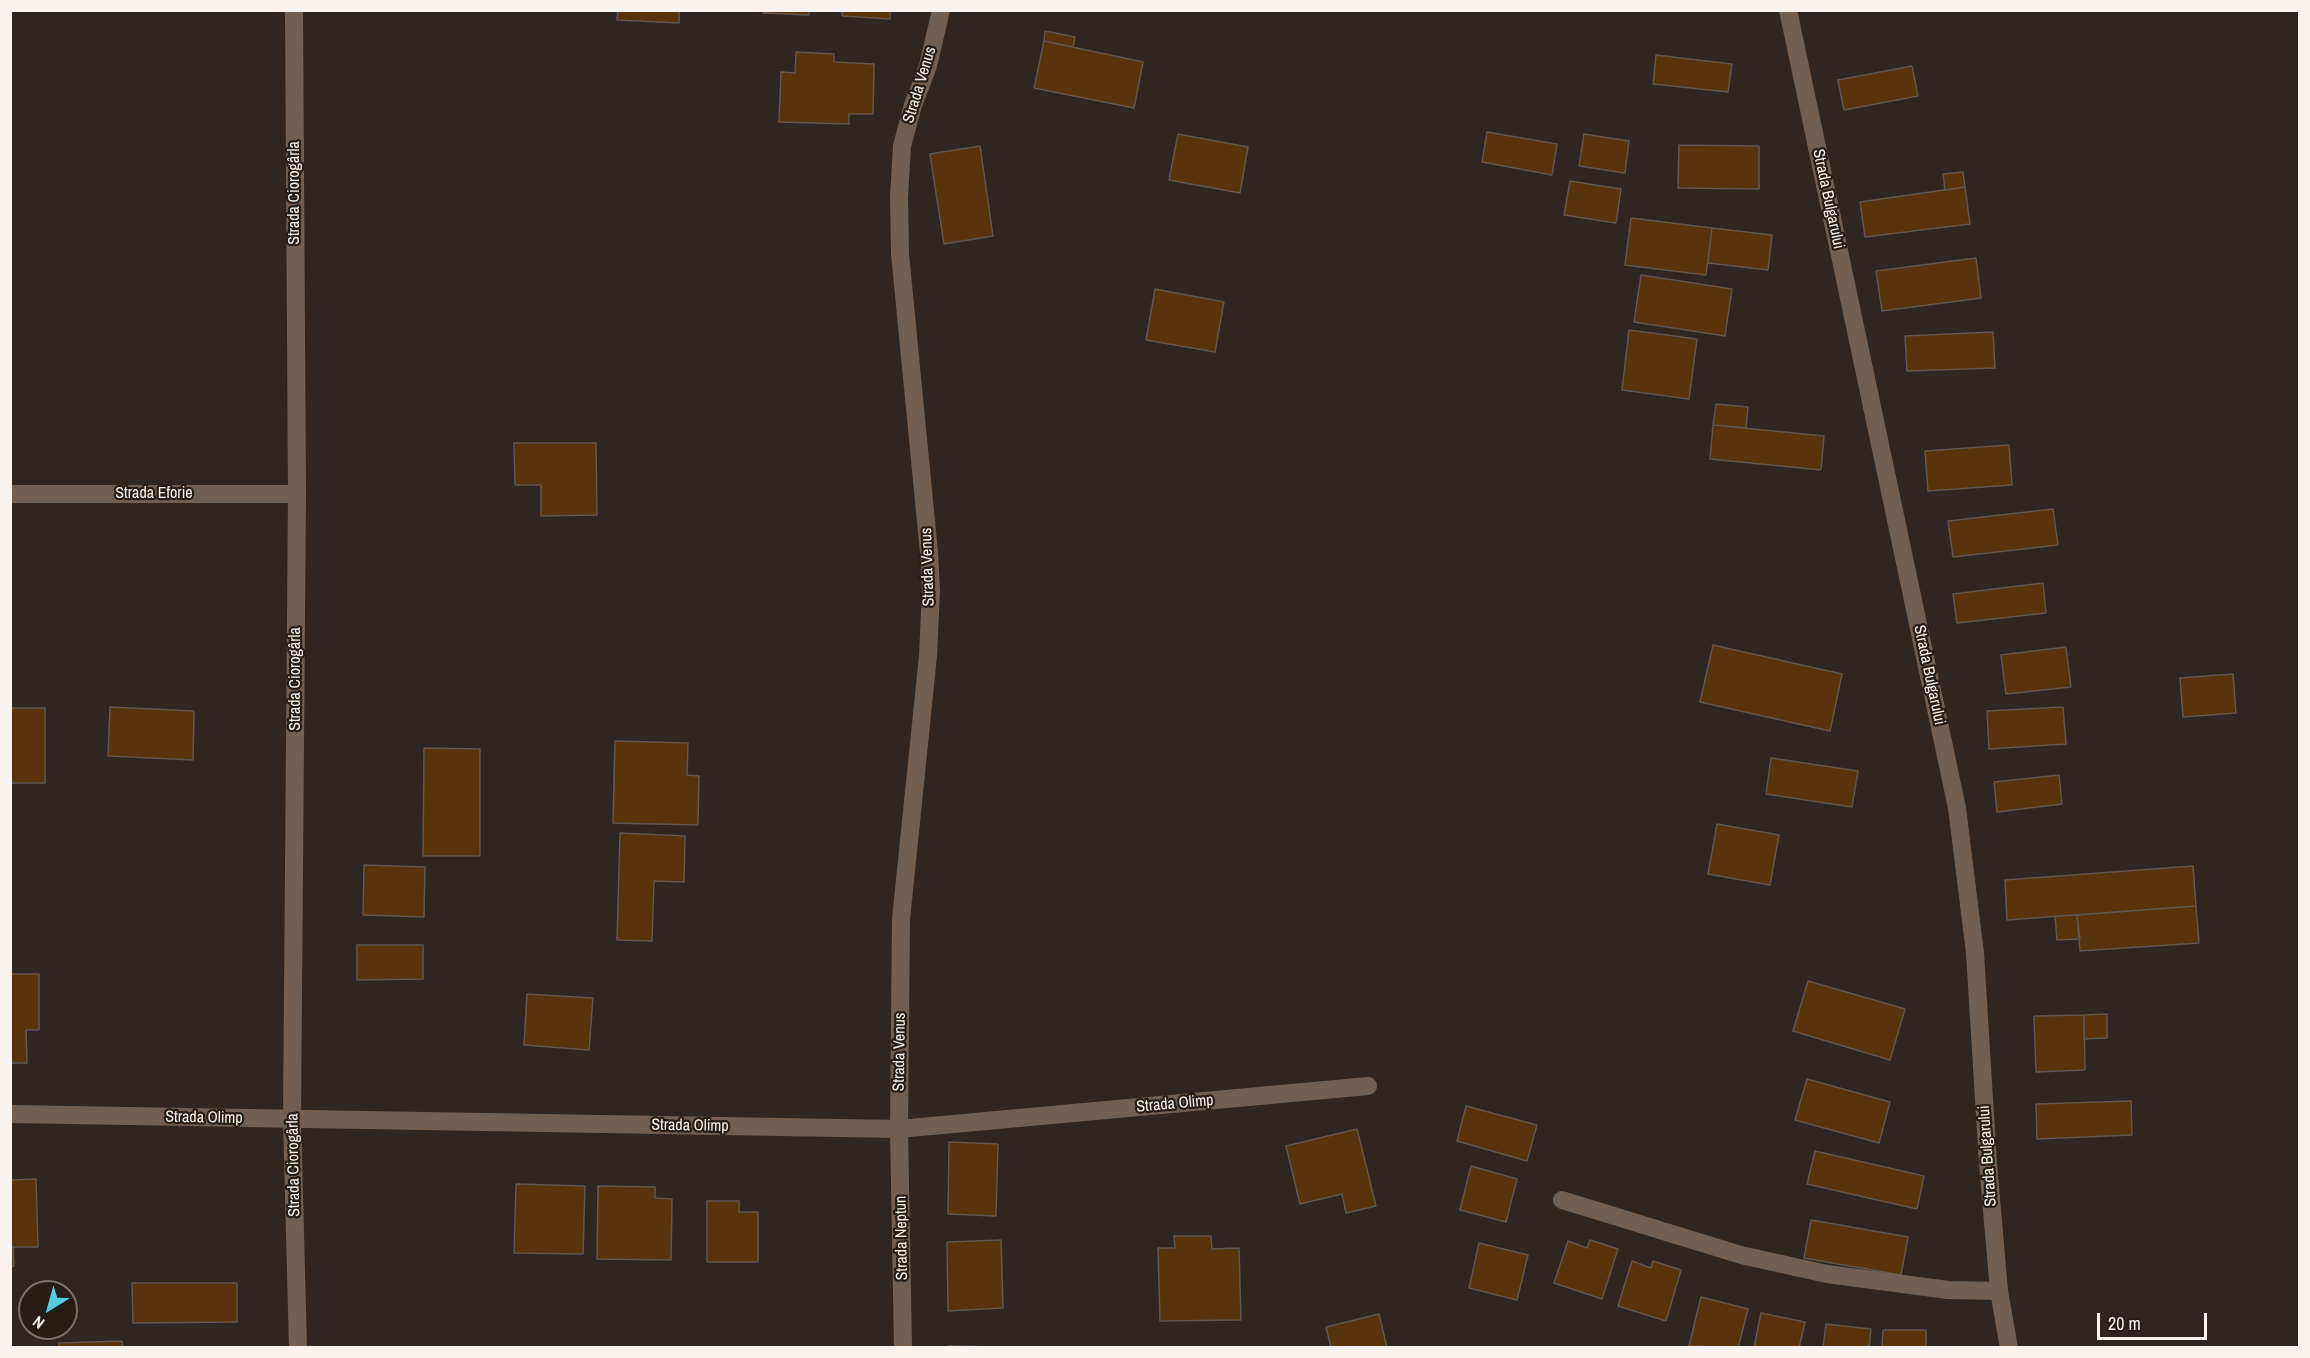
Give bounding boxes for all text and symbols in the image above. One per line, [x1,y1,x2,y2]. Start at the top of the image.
street label: Strada Venus [899,45,941,125]
street label: Strada Ciorogârla [285,141,305,245]
street label: Strada Bulgarului [1808,147,1848,251]
street label: Strada Eforie [115,484,193,504]
street label: Strada Venus [917,527,939,607]
street label: Strada Bulgarului [1909,623,1949,727]
street label: Strada Ciorogârla [286,627,306,731]
street label: Strada Venus [890,1012,910,1092]
street label: Strada Olimp [1136,1091,1214,1117]
street label: Strada Bulgarului [1975,1105,2001,1207]
street label: Strada Olimp [165,1108,243,1128]
street label: Strada Ciorogârla [283,1113,305,1217]
street label: Strada Olimp [651,1116,729,1136]
street label: Strada Neptun [892,1196,912,1280]
north arrow [18,1280,78,1340]
scale bar [2100,1301,2210,1339]
text: N [28,1311,49,1334]
text: 20 m [2108,1311,2141,1336]

